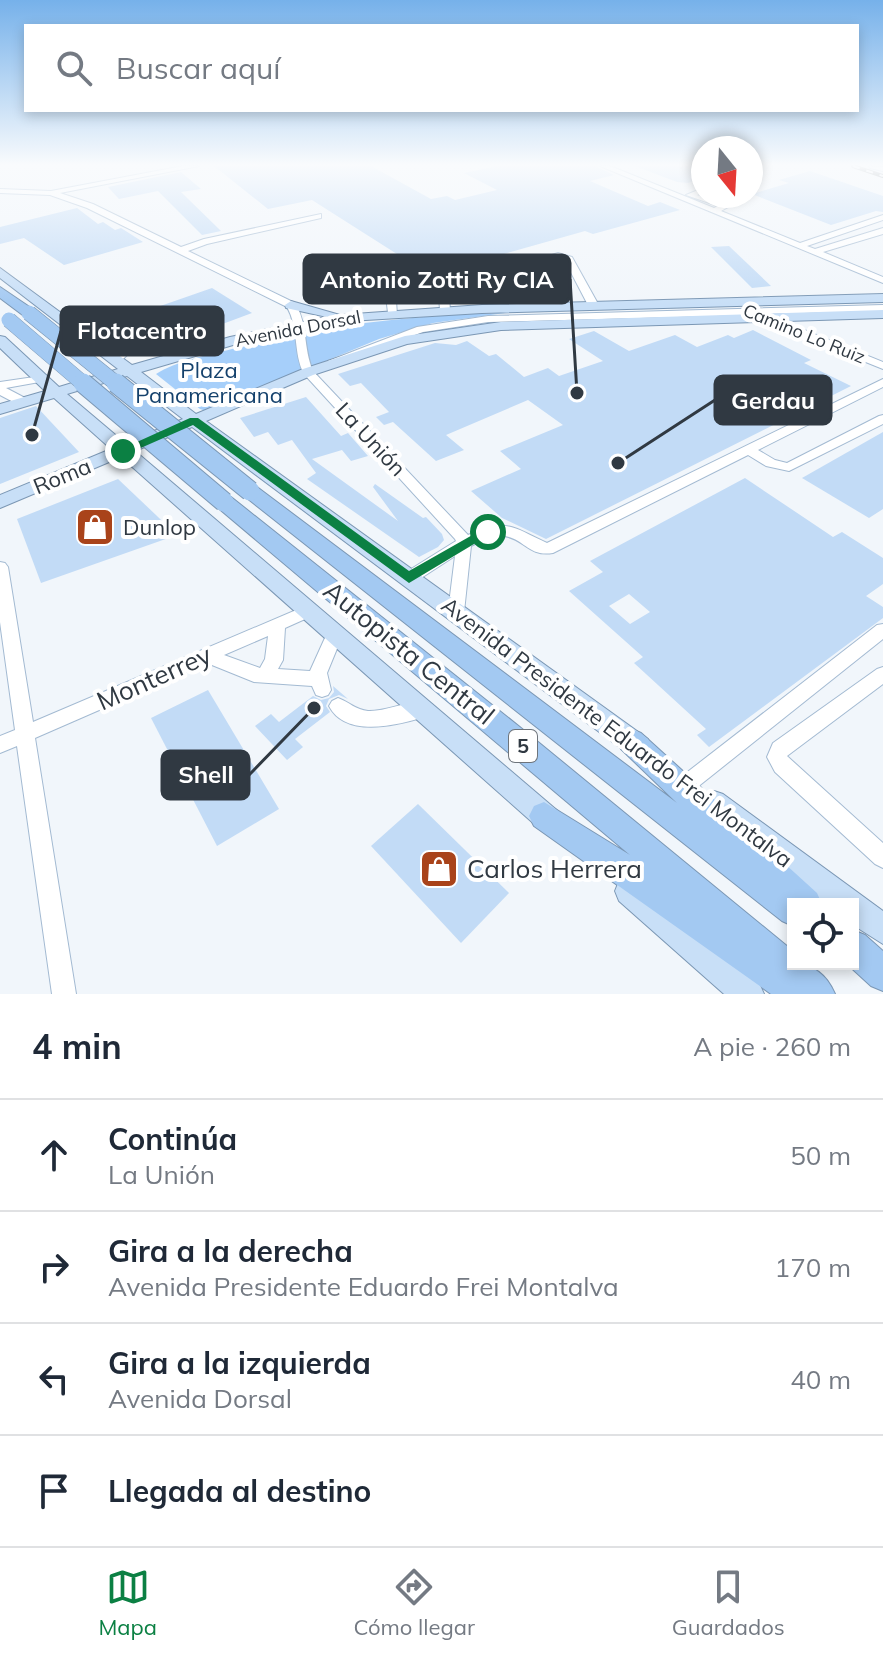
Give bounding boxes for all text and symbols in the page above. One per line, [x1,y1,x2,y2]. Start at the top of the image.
search box [24,24,859,112]
icon: search [52,46,96,90]
text: Buscar aquí [116,49,281,87]
north arrow [691,136,763,208]
callout: Antonio Zotti Ry CIA [304,255,570,303]
text: Antonio Zotti Ry CIA [320,264,554,294]
street label: Camino Lo Ruiz [740,299,869,368]
street label: Avenida Dorsal [233,305,363,352]
callout: Flotacentro [61,307,223,355]
text: Flotacentro [77,315,207,345]
park label: Plaza Panamericana [135,356,283,409]
callout: Gerdau [715,376,831,424]
text: Gerdau [731,385,815,415]
street label: La Unión [330,396,412,482]
route end [105,433,141,469]
street label: Roma [29,452,95,500]
shop icon: Dunlop [74,506,116,548]
place label: Dunlop [123,513,196,541]
route start [470,514,506,550]
street label: Autopista Central [317,574,501,732]
street label: Avenida Presidente Eduardo Frei Montalva [436,591,798,873]
street label: Monterrey [91,638,216,717]
road number: 5 [509,730,537,762]
callout: Shell [162,751,249,799]
text: Shell [178,759,234,789]
shop icon: Carlos Herrera [418,848,460,890]
place label: Carlos Herrera [467,852,642,885]
map controls [787,898,859,970]
button: locate [787,898,859,970]
text: 4 min [32,1025,122,1068]
text: A pie · 260 m [693,1030,851,1063]
text: Continúa [108,1120,237,1158]
icon: ahead [32,1133,76,1177]
text: 50 m [790,1139,851,1172]
text: La Unión [108,1158,215,1191]
text: Gira a la derecha [108,1232,353,1270]
icon: right [32,1245,76,1289]
text: 170 m [775,1251,851,1284]
text: Avenida Presidente Eduardo Frei Montalva [108,1270,619,1303]
text: Gira a la izquierda [108,1344,371,1382]
icon: left [32,1357,76,1401]
text: 40 m [790,1363,851,1396]
text: Avenida Dorsal [108,1382,292,1415]
icon: arrive [32,1469,76,1513]
text: Llegada al destino [108,1472,371,1510]
tab: Mapa [98,1565,157,1641]
tab: Cómo llegar [354,1565,475,1641]
tab: Guardados [672,1565,785,1641]

